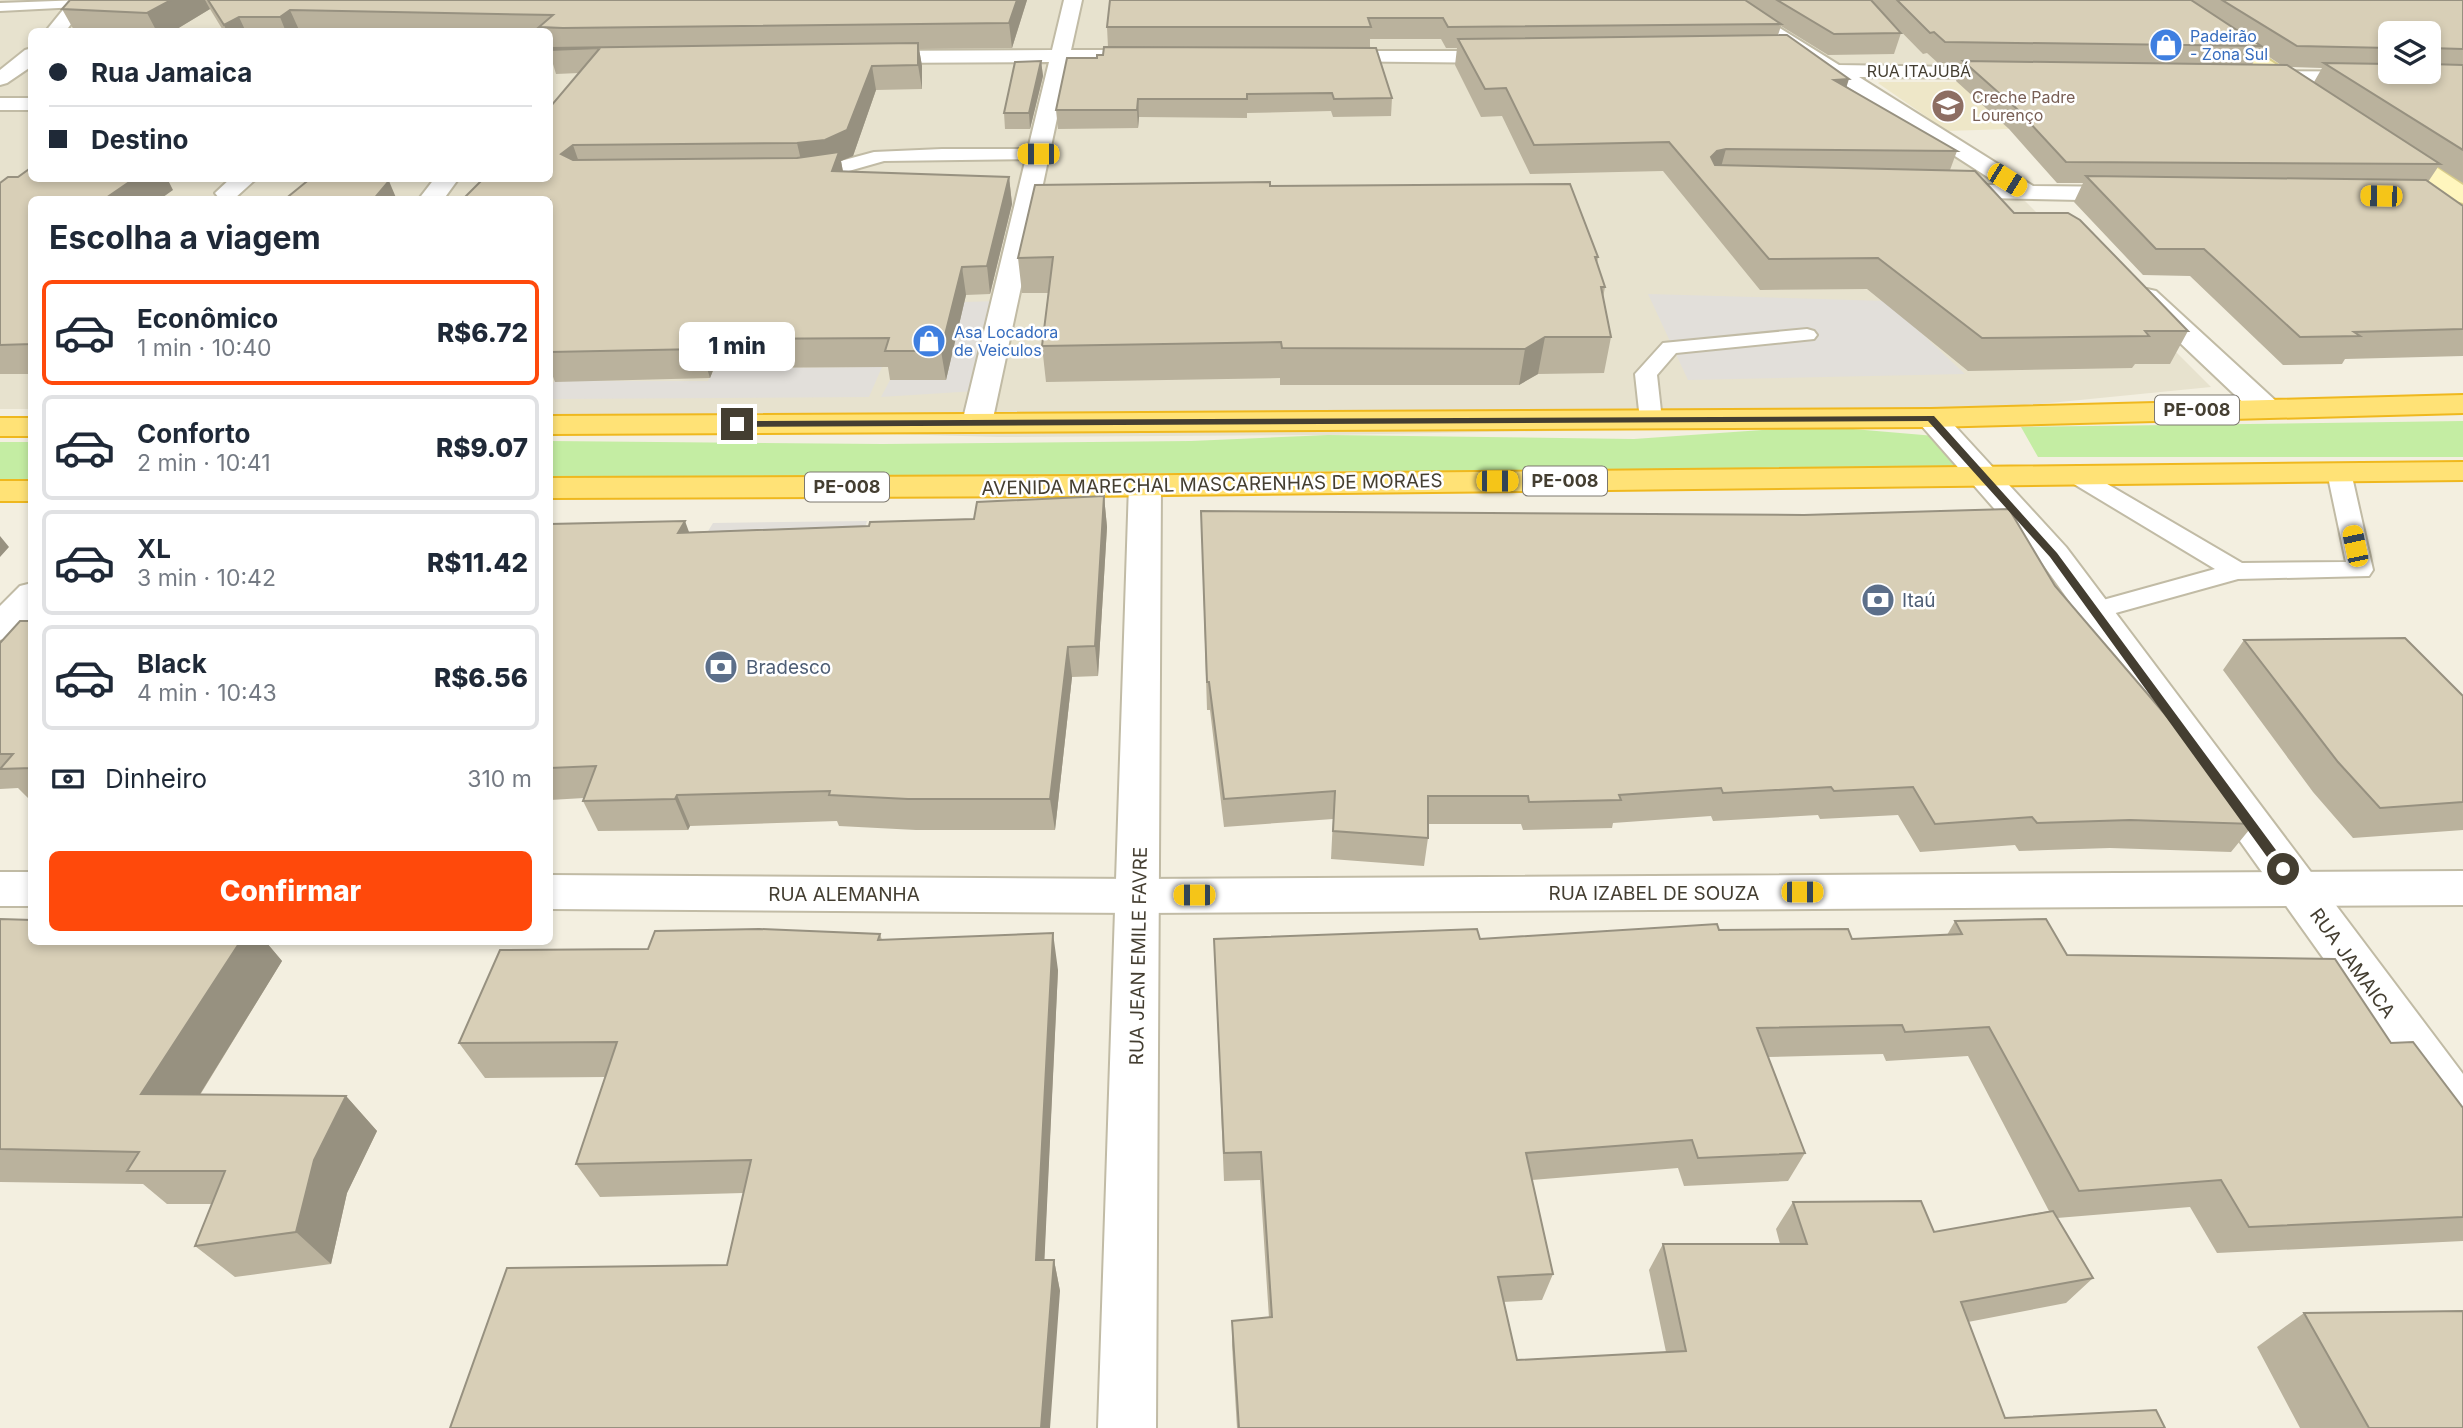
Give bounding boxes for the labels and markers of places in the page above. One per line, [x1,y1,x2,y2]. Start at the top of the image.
shop icon: Padeirão - Zona Sul [2147,26,2185,64]
place label: Padeirão - Zona Sul [2190,26,2268,64]
school or university icon: Creche Padre Lourenço [1929,87,1967,125]
place label: Creche Padre Lourenço [1972,87,2075,125]
shop icon: Asa Locadora de Veiculos [910,322,948,360]
place label: Asa Locadora de Veiculos [954,322,1058,360]
bank icon: Itaú [1859,581,1897,619]
place label: Itaú [1902,589,1936,612]
bank icon: Bradesco [702,648,740,686]
place label: Bradesco [746,656,831,679]

